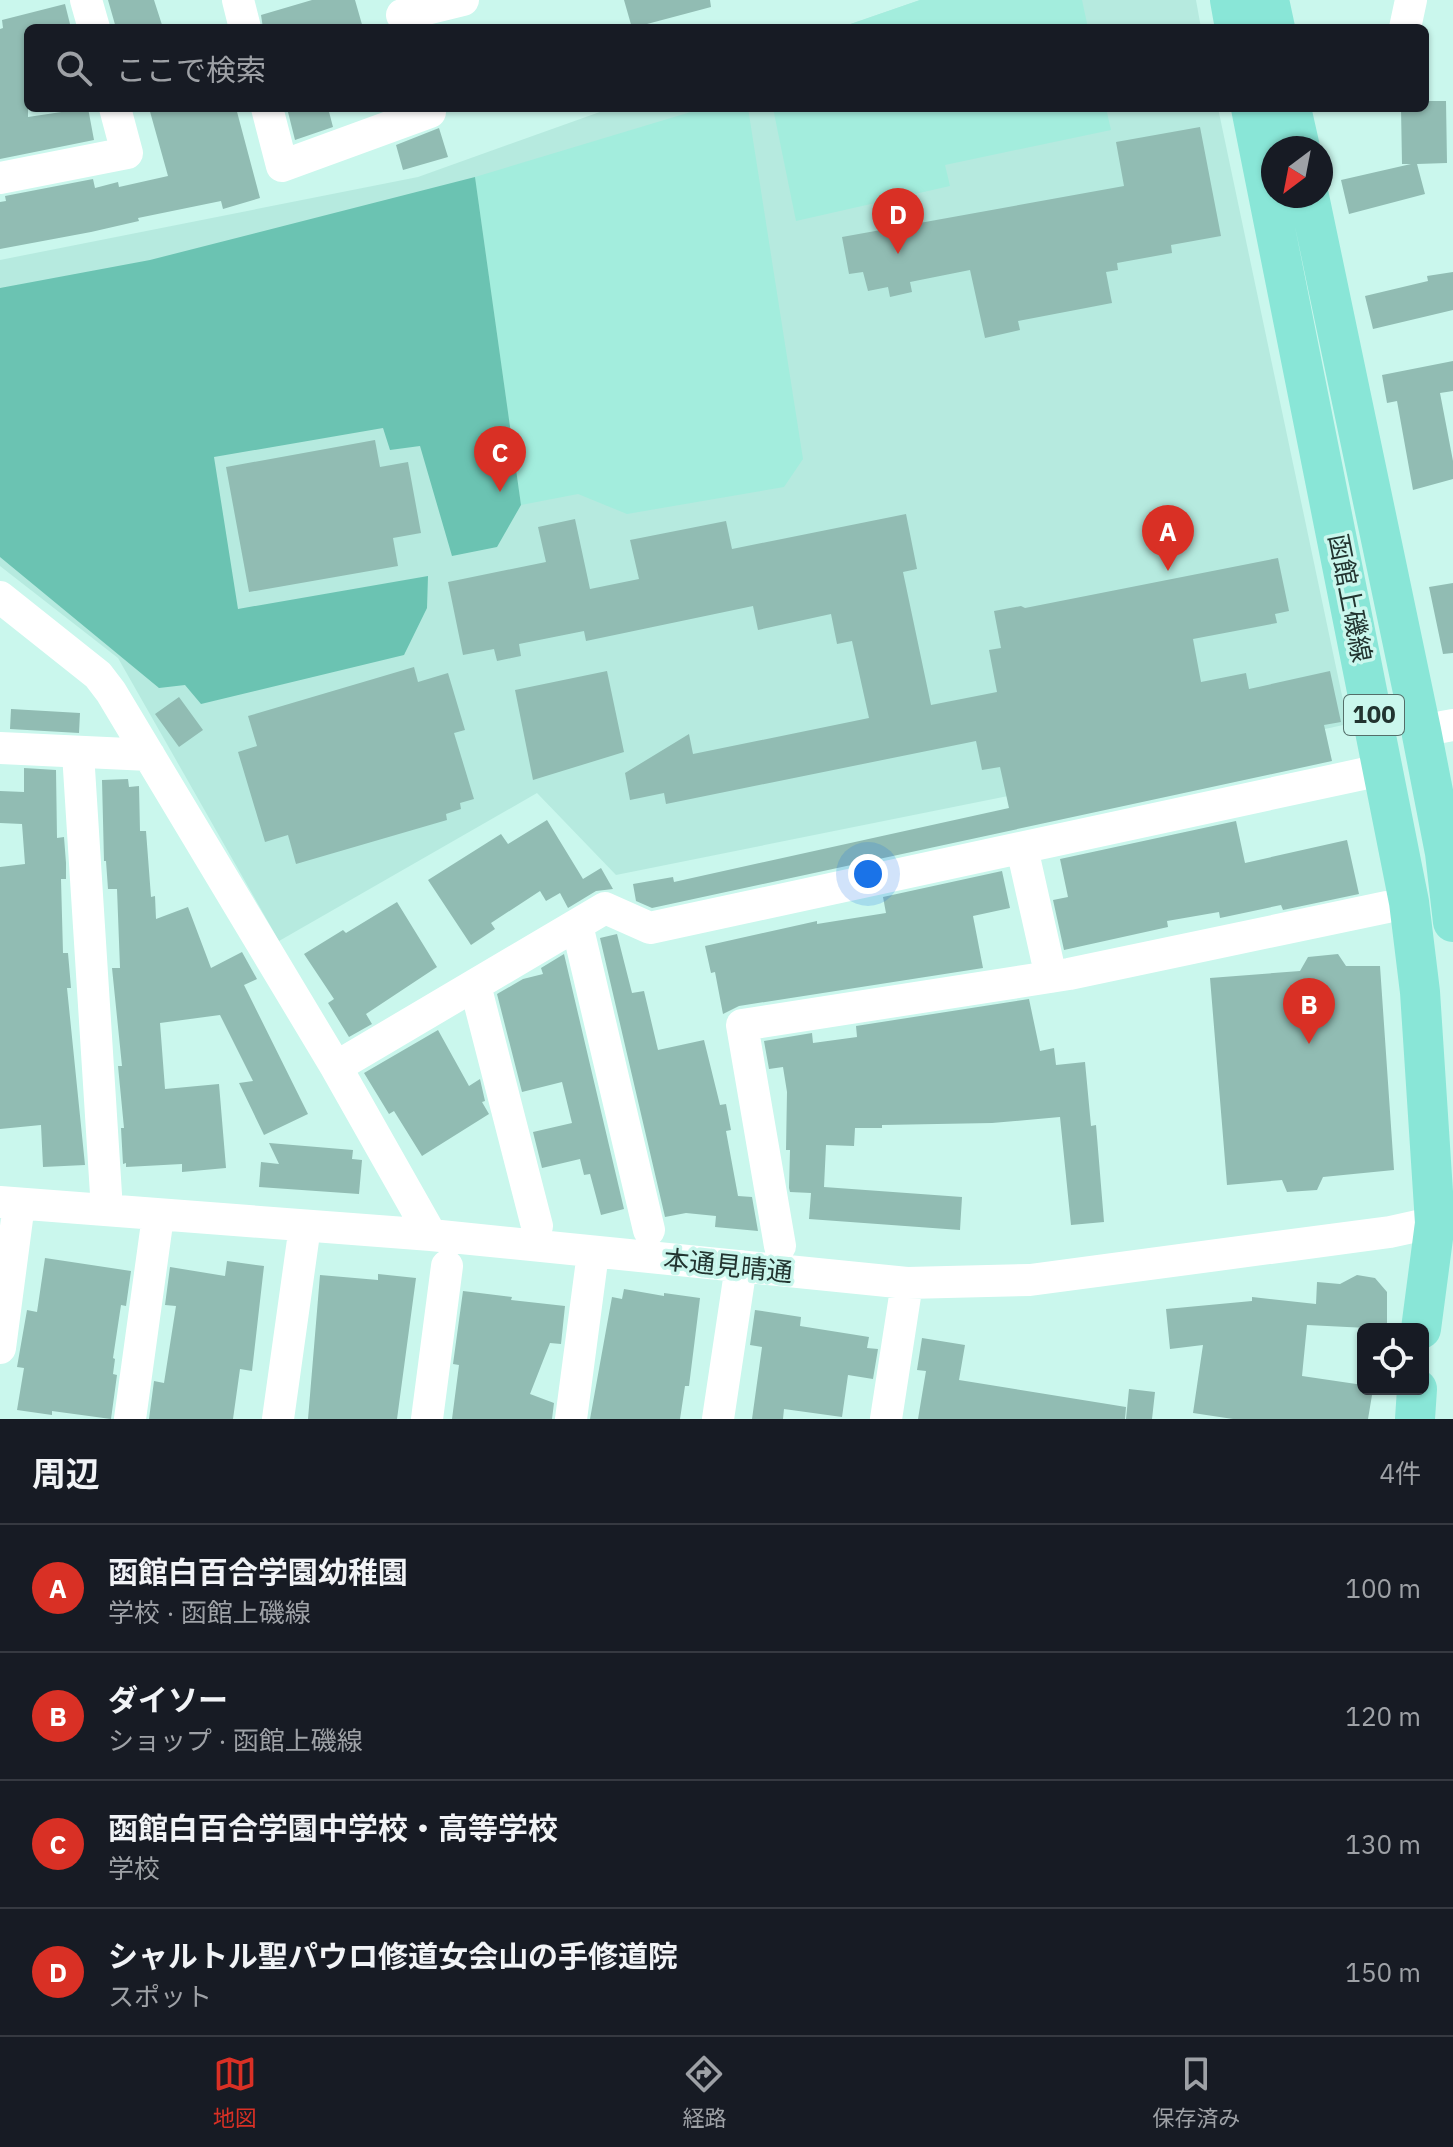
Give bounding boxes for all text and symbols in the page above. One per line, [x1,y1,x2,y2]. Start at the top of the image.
search box [24,24,1429,112]
icon: search [52,46,96,90]
text: ここで検索 [116,50,266,89]
north arrow [1261,136,1333,208]
pin: D [872,188,924,254]
pin: C [474,426,526,492]
pin: A [1142,505,1194,571]
street label: 函館上磯線 [1322,531,1380,665]
road number: 100 [1344,695,1404,735]
your location [848,854,888,894]
pin: B [1283,978,1335,1044]
street label: 本通見晴通 [662,1241,795,1289]
map controls [1357,1323,1429,1395]
button: locate [1357,1323,1429,1395]
text: 周辺 [32,1451,100,1495]
text: 4件 [1379,1456,1421,1490]
text: 函館白百合学園幼稚園 [108,1552,408,1591]
text: A [49,1571,67,1605]
text: 100 m [1345,1571,1421,1605]
text: 学校 · 函館上磯線 [108,1595,311,1629]
text: ダイソー [108,1680,228,1719]
text: B [49,1699,67,1733]
text: 120 m [1345,1699,1421,1733]
text: ショップ · 函館上磯線 [108,1723,363,1757]
text: 函館白百合学園中学校・高等学校 [108,1808,558,1847]
text: C [50,1827,66,1861]
text: 130 m [1345,1827,1421,1861]
text: 学校 [108,1851,160,1885]
text: シャルトル聖パウロ修道女会山の手修道院 [108,1936,678,1975]
text: D [49,1955,67,1989]
text: 150 m [1345,1955,1421,1989]
text: スポット [108,1979,212,2013]
tab: 地図 [213,2052,257,2132]
tab: 経路 [682,2052,726,2132]
tab: 保存済み [1152,2052,1240,2132]

